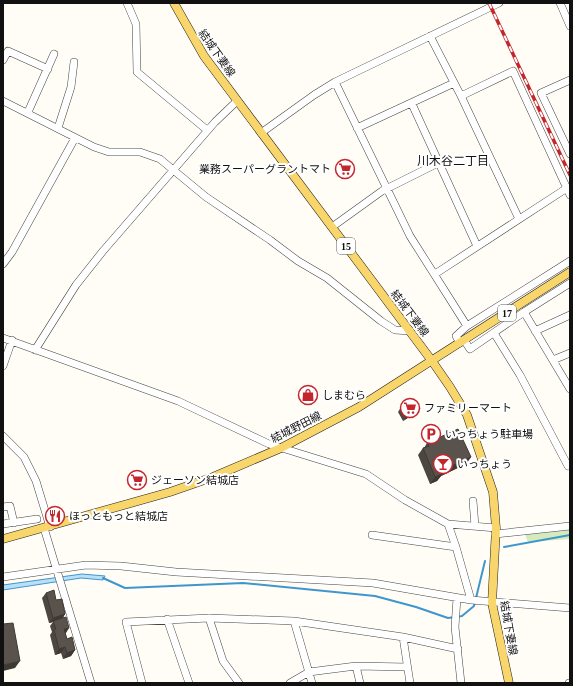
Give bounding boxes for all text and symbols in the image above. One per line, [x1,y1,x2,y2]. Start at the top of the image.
street label: 結城下妻線 [196,27,238,79]
district label: 川木谷二丁目 [417,154,489,168]
supermarket icon: 業務スーパーグラントマト [334,158,356,180]
place label: 業務スーパーグラントマト [199,163,331,175]
road number: 15 [337,238,355,254]
street label: 結城下妻線 [389,287,431,339]
road number: 17 [498,305,516,321]
shop icon: しまむら [297,384,319,406]
place label: しまむら [322,389,366,401]
supermarket icon: ファミリーマート [399,397,421,419]
place label: ファミリーマート [424,402,512,414]
street label: 結城野田線 [269,409,323,445]
parking icon: いっちょう駐車場 [420,423,442,445]
place label: いっちょう駐車場 [445,428,533,440]
bar icon: いっちょう [432,453,454,475]
place label: いっちょう [457,458,512,470]
supermarket icon: ジェーソン結城店 [126,469,148,491]
place label: ジェーソン結城店 [151,474,239,486]
restaurant icon: ほっともっと結城店 [44,505,66,527]
place label: ほっともっと結城店 [69,510,168,522]
street label: 結城下妻線 [498,600,520,656]

